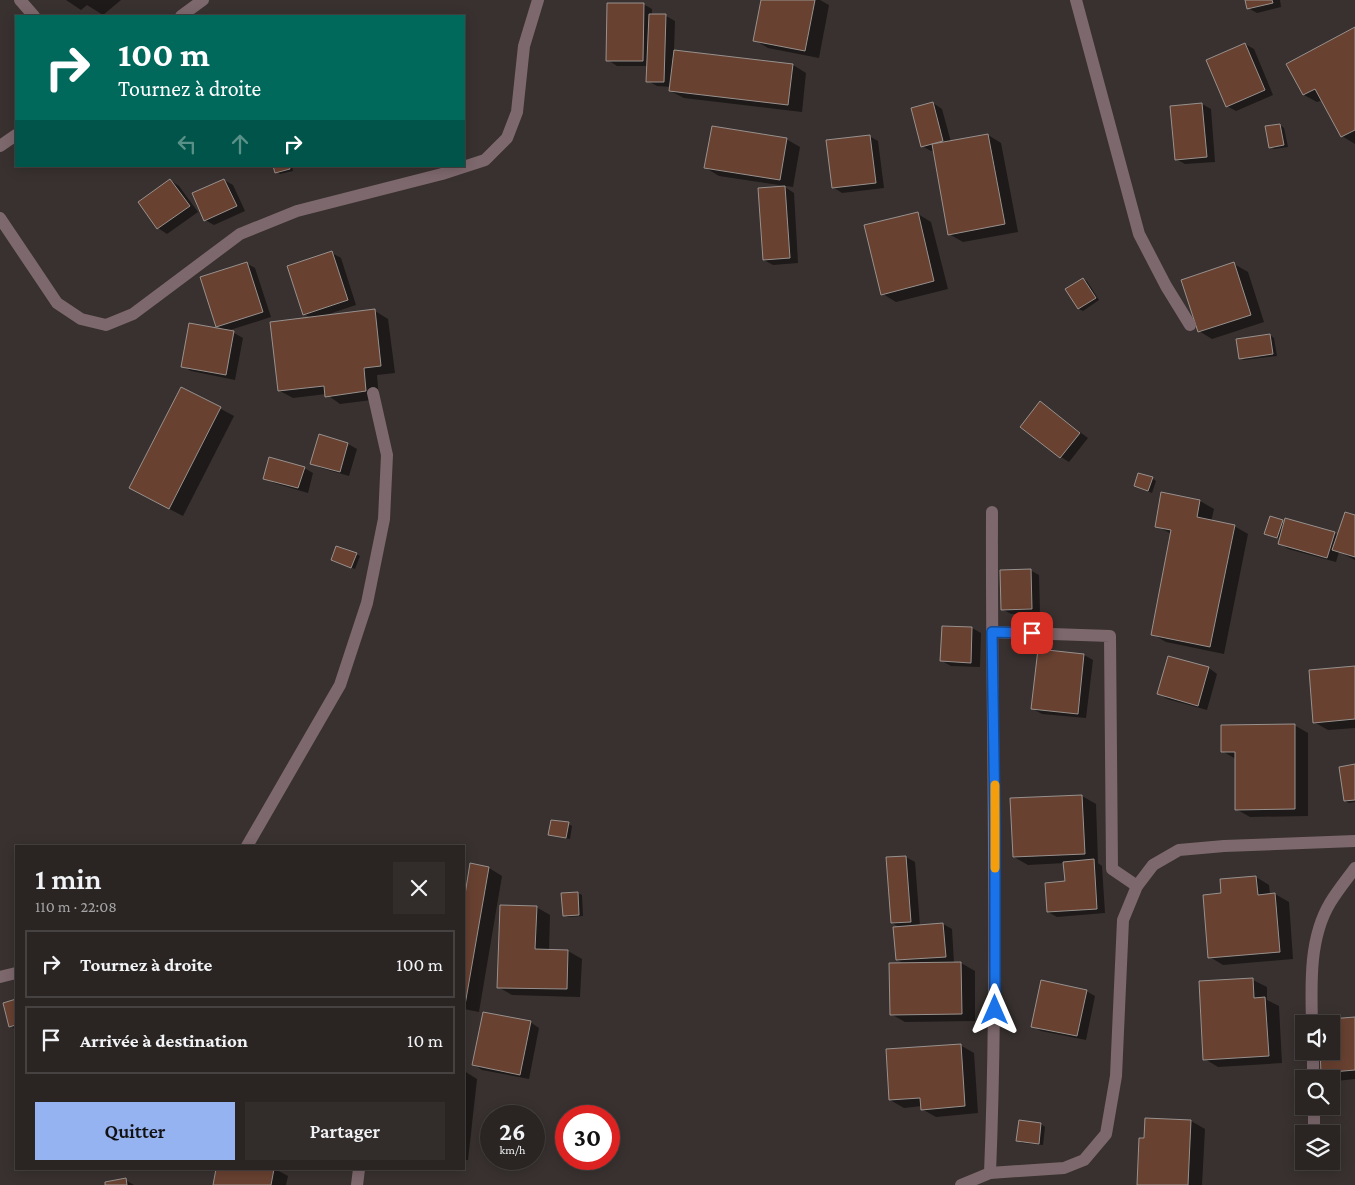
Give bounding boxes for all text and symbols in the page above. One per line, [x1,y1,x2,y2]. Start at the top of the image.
icon: right [35,35,100,100]
text: 100 m [118,35,210,74]
text: Tournez à droite [118,76,261,101]
icon: left [173,130,201,158]
icon: ahead [226,130,254,158]
icon: right [279,130,307,158]
pin [1011,612,1053,654]
icon: arrive [1018,619,1046,647]
text: 1 min [35,862,102,895]
button: close [393,862,445,914]
text: 110 m · 22:08 [35,898,117,915]
icon: right [37,950,65,978]
text: Tournez à droite [80,954,212,975]
text: 100 m [396,954,443,975]
position arrow [968,983,1020,1035]
map controls [1295,1015,1340,1170]
button: sound [1295,1015,1340,1060]
icon: arrive [37,1026,65,1054]
text: Arrivée à destination [80,1030,248,1051]
text: 10 m [407,1030,443,1051]
button: search [1295,1070,1340,1115]
button: Quitter [35,1102,235,1160]
button: Partager [245,1102,445,1160]
speed limit sign: 30 [555,1105,620,1170]
text: 26 [499,1118,526,1145]
button: layers [1295,1125,1340,1170]
text: km/h [500,1143,525,1157]

